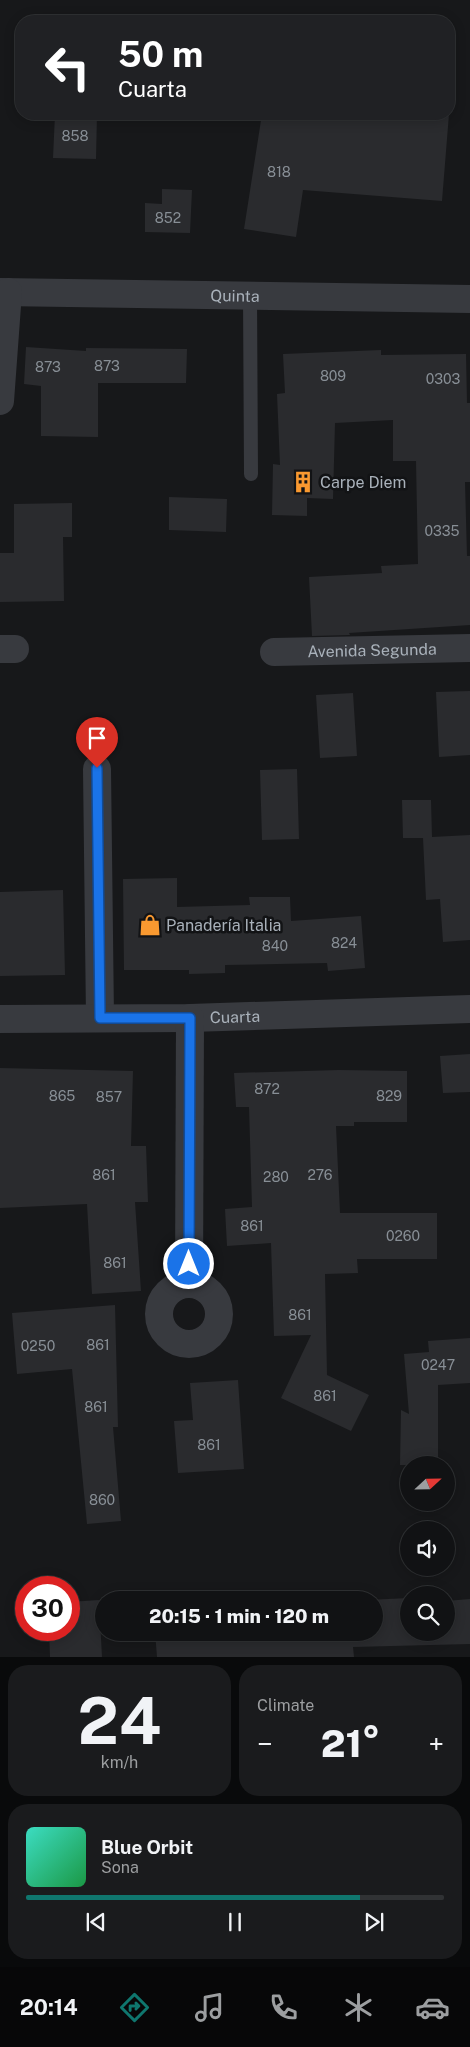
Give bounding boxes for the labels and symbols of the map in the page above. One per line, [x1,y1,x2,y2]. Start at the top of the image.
house number: 858 [61,128,89,144]
house number: 818 [267,164,291,180]
house number: 852 [155,210,181,226]
street label: Quinta [210,286,260,306]
house number: 873 [94,358,120,374]
house number: 873 [35,359,61,375]
house number: 809 [320,368,346,384]
house number: 0303 [426,371,460,387]
building icon: Carpe Diem [290,469,316,495]
place label: Carpe Diem [320,473,406,492]
house number: 0335 [425,523,460,539]
street label: Avenida Segunda [307,640,437,661]
pin [76,717,118,768]
shop icon: Panadería Italia [137,912,163,938]
place label: Panadería Italia [166,916,281,935]
house number: 824 [331,935,357,951]
house number: 840 [262,938,288,954]
street label: Cuarta [210,1007,260,1027]
house number: 872 [254,1081,280,1097]
house number: 865 [49,1088,75,1104]
house number: 829 [376,1088,402,1104]
house number: 857 [96,1089,122,1105]
house number: 861 [92,1167,116,1183]
house number: 276 [307,1167,333,1183]
house number: 280 [263,1169,289,1185]
house number: 861 [240,1218,264,1234]
house number: 0260 [386,1228,420,1244]
position arrow [162,1237,214,1289]
house number: 861 [103,1255,127,1271]
house number: 861 [288,1307,312,1323]
house number: 861 [86,1337,110,1353]
house number: 0250 [21,1338,55,1354]
house number: 0247 [421,1357,455,1373]
house number: 861 [313,1388,337,1404]
house number: 861 [84,1399,108,1415]
house number: 861 [197,1437,221,1453]
north arrow [400,1456,455,1511]
house number: 860 [89,1492,115,1508]
speed limit sign: 30 [15,1576,80,1641]

